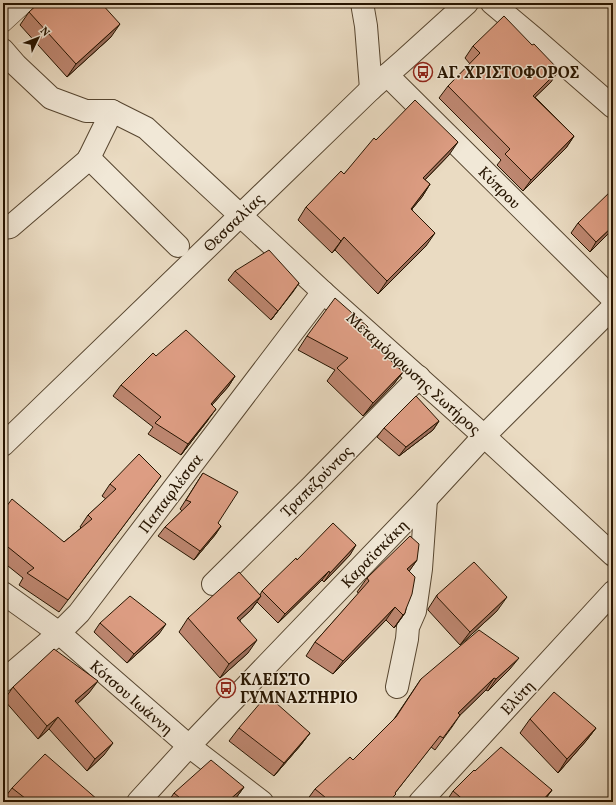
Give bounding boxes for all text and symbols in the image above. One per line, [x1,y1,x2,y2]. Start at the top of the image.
north arrow [18,18,58,58]
text: N [36,24,52,40]
bus stop icon: ΑΓ. ΧΡΙΣΤΟΦΟΡΟΣ [412,61,434,83]
place label: ΑΓ. ΧΡΙΣΤΟΦΟΡΟΣ [437,63,580,85]
street label: Κύπρου [472,162,525,215]
street label: Θεσσαλίας [199,189,270,258]
street label: Μεταμόρφωσης Σωτήρος [340,308,485,441]
street label: Τραπεζούντος [276,441,359,524]
street label: Παπαφλέσσα [134,449,209,539]
street label: Καραϊσκάκη [337,515,414,594]
street label: Κότσου Ιωάννη [84,656,177,741]
place label: ΚΛΕΙΣΤΟ ΓΥΜΝΑΣΤΗΡΙΟ [240,670,358,710]
street label: Ελύτη [497,676,540,721]
bus stop icon: ΚΛΕΙΣΤΟ ΓΥΜΝΑΣΤΗΡΙΟ [215,677,237,699]

